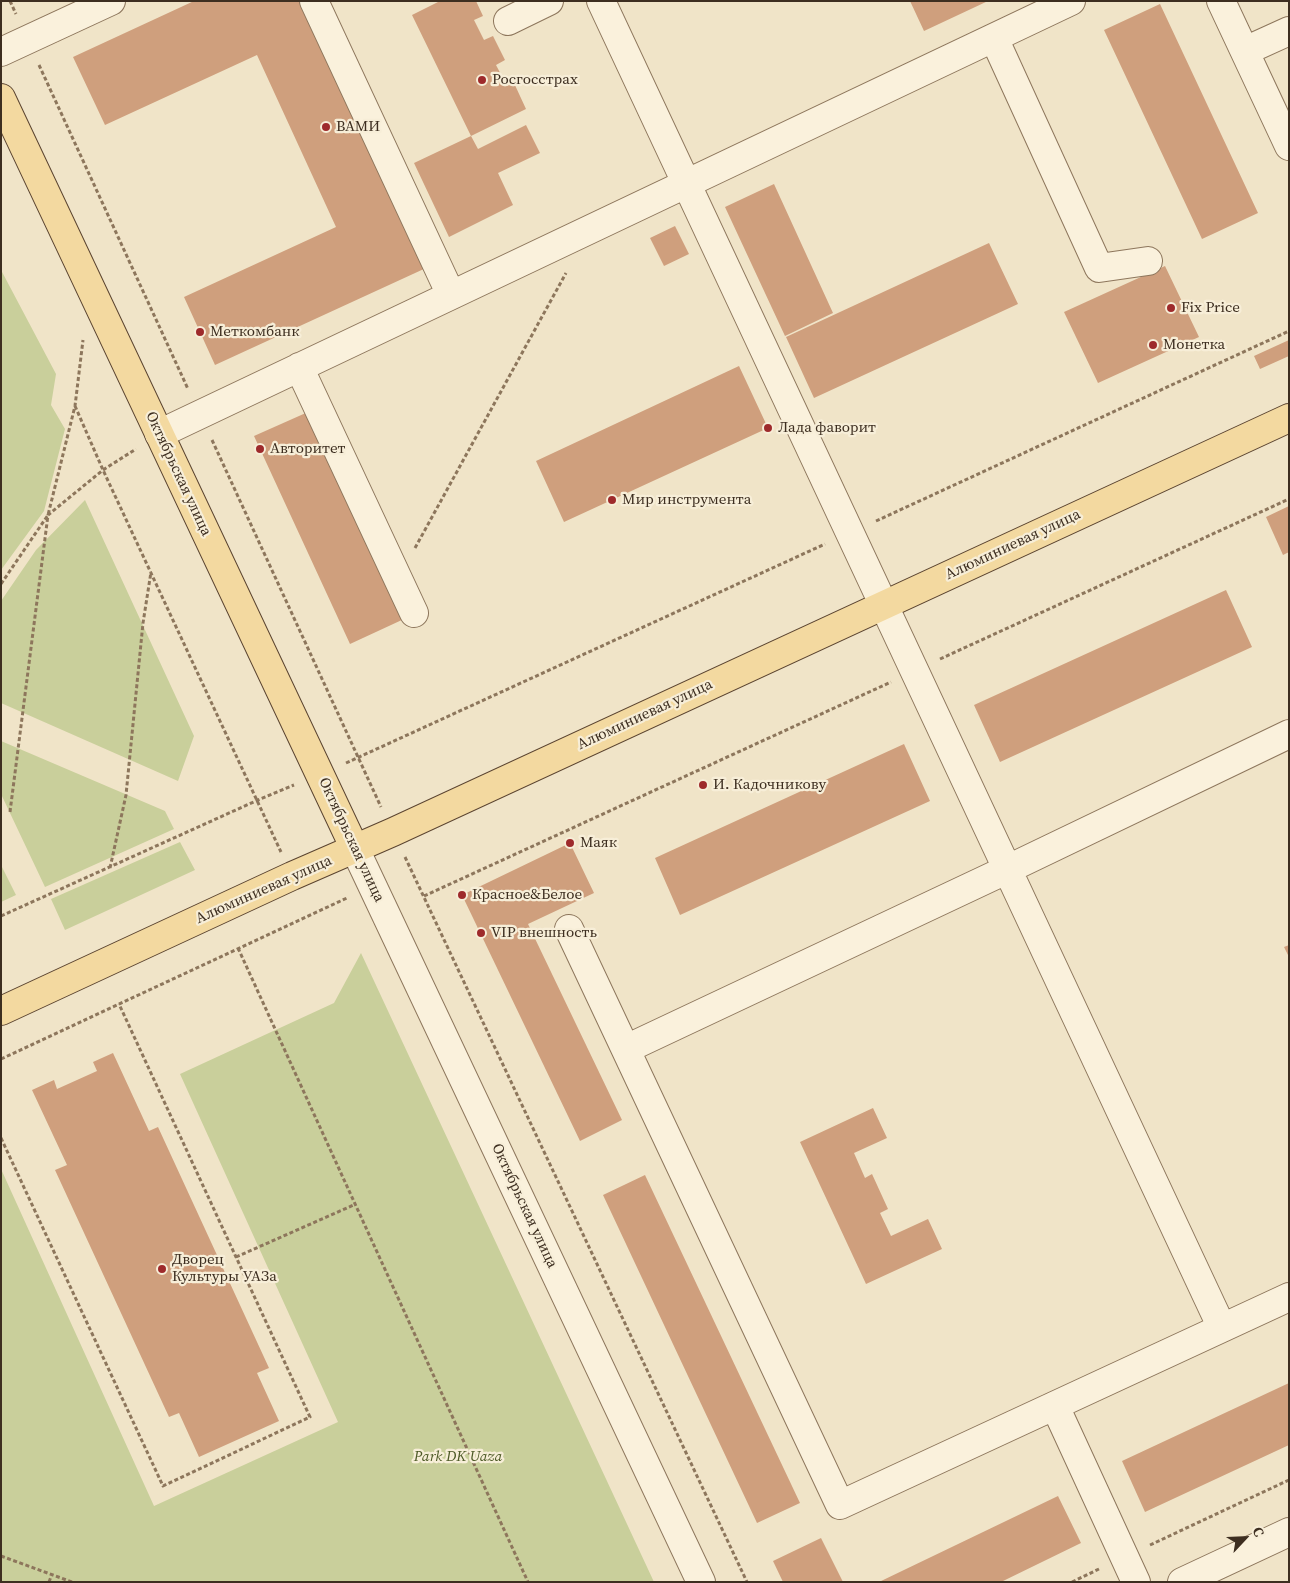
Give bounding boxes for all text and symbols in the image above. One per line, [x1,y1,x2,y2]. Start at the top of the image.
place label: Росгосстрах [492,71,578,89]
marker: Росгосстрах [476,74,488,86]
place label: ВАМИ [336,118,380,136]
marker: ВАМИ [320,121,332,133]
place label: Fix Price [1181,299,1240,317]
marker: Fix Price [1165,302,1177,314]
place label: Меткомбанк [210,323,300,341]
marker: Меткомбанк [194,326,206,338]
place label: Монетка [1163,336,1225,354]
marker: Монетка [1147,339,1159,351]
street label: Октябрьская улица [141,409,215,539]
place label: Лада фаворит [778,419,876,437]
marker: Лада фаворит [762,422,774,434]
place label: Авторитет [270,440,345,458]
marker: Авторитет [254,443,266,455]
place label: Мир инструмента [622,491,751,509]
marker: Мир инструмента [606,494,618,506]
street label: Алюминиевая улица [943,506,1083,584]
street label: Алюминиевая улица [575,676,715,754]
street label: Октябрьская улица [314,775,388,905]
place label: И. Кадочникову [713,776,826,794]
marker: И. Кадочникову [697,779,709,791]
place label: Маяк [580,834,617,852]
marker: Маяк [564,837,576,849]
street label: Алюминиевая улица [193,852,335,928]
place label: Красное&Белое [472,886,582,904]
marker: Красное&Белое [456,889,468,901]
place label: VIP внешность [491,924,597,942]
marker: VIP внешность [475,927,487,939]
street label: Октябрьская улица [487,1141,561,1271]
place label: Дворец Культуры УАЗа [172,1251,277,1286]
marker: Дворец Культуры УАЗа [156,1263,168,1275]
park label: Park DK Uaza [414,1448,502,1466]
north arrow [1220,1513,1270,1563]
text: С [1248,1523,1270,1540]

